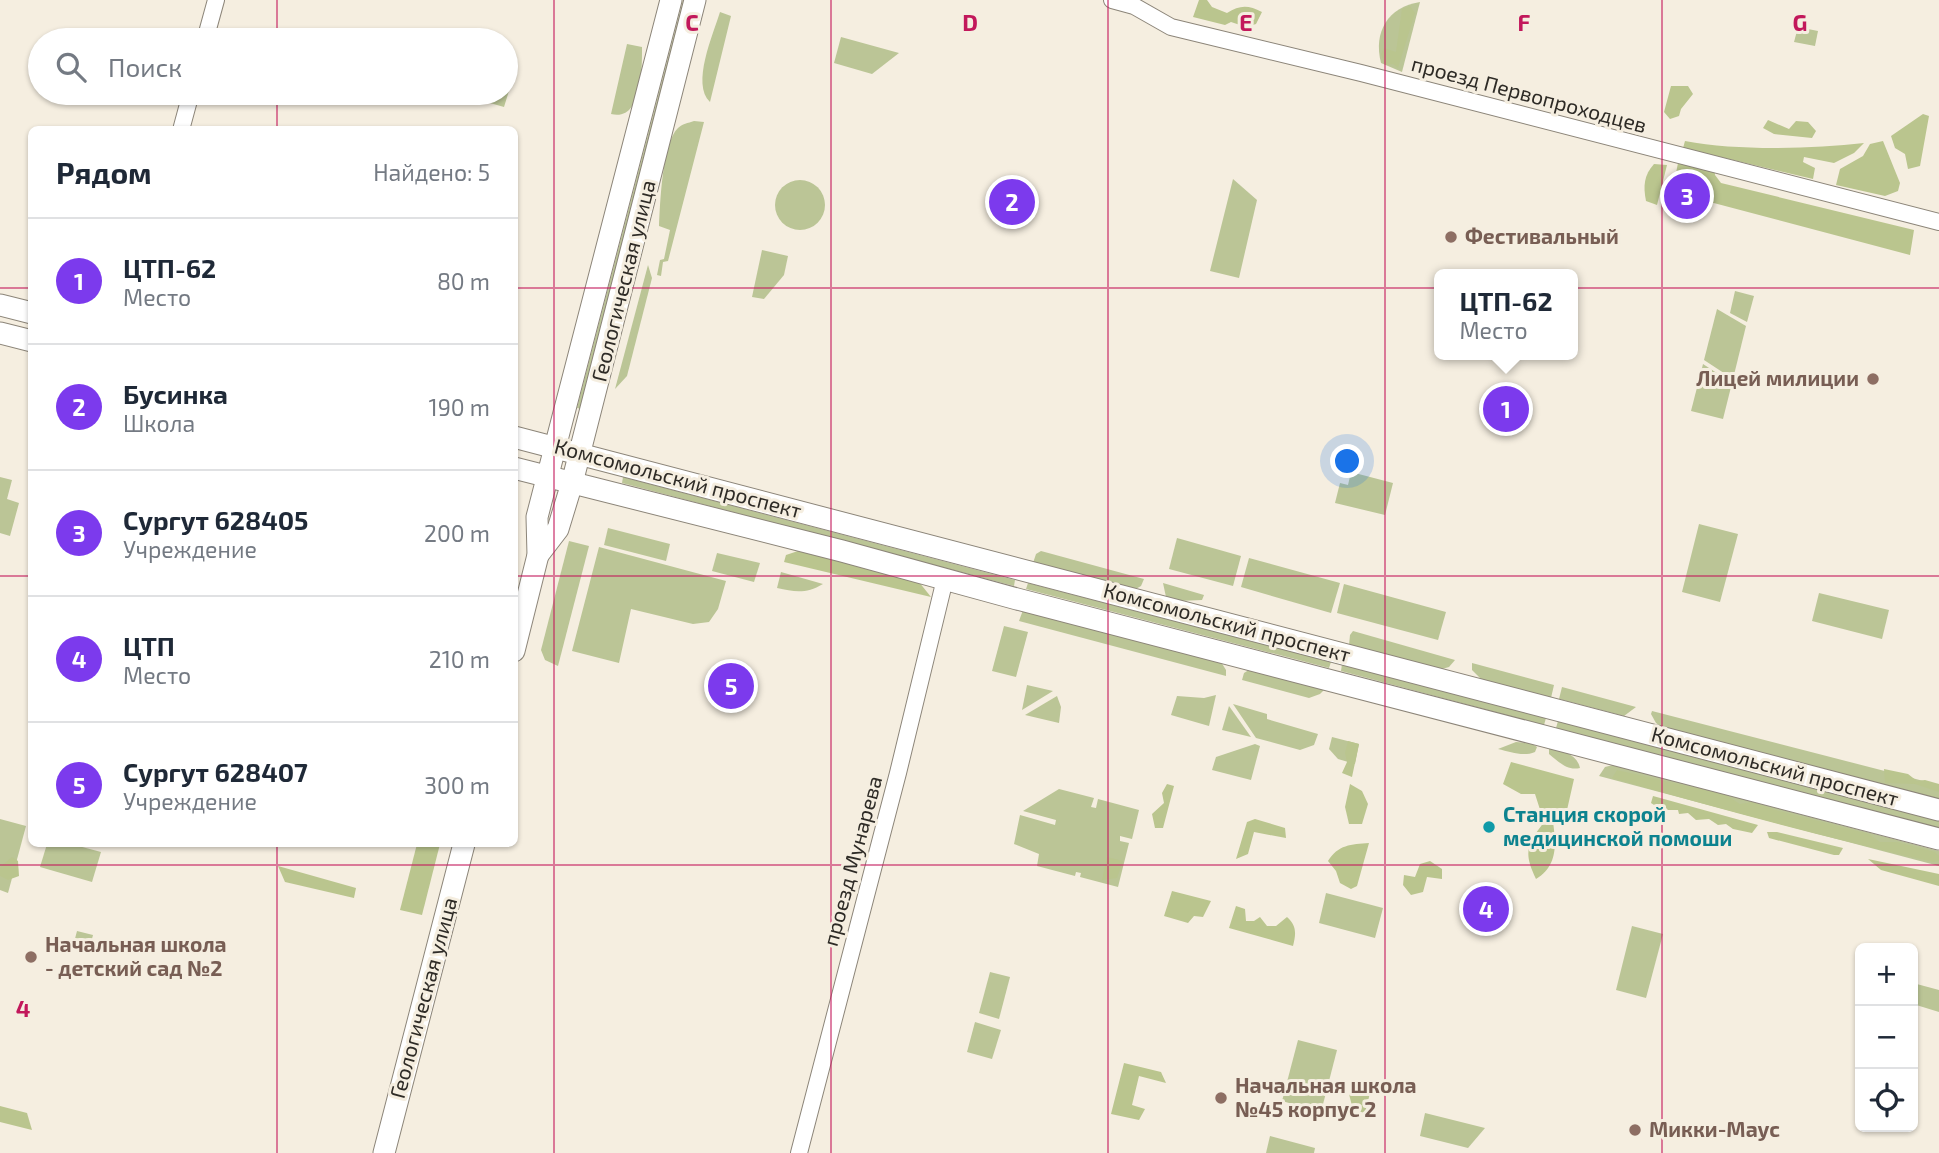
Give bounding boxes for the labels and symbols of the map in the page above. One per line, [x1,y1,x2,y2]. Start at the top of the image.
text: C [685,8,699,36]
text: D [962,8,978,36]
text: E [1239,8,1253,36]
text: F [1518,8,1531,36]
text: G [1793,8,1807,36]
street label: проезд Первопроходцев [1409,50,1650,137]
pin: 3 [1664,170,1710,222]
pin: 2 [989,176,1035,228]
street label: Геологическая улица [585,177,661,384]
place label: Фестивальный [1465,223,1619,248]
marker: Фестивальный [1443,229,1459,245]
place label: Лицей милиции [1696,365,1859,390]
marker: Лицей милиции [1865,371,1881,387]
pin: 1 [1483,383,1529,435]
street label: Комсомольский проспект [552,432,805,523]
your location [1330,444,1364,478]
street label: Комсомольский проспект [1101,576,1354,667]
pin: 5 [708,660,754,712]
street label: Комсомольский проспект [1649,720,1902,811]
street label: проезд Мунарева [817,773,887,949]
place label: Cтанция скорой медицинской помоши [1503,801,1732,850]
marker: Cтанция скорой медицинской помоши [1481,819,1497,835]
pin: 4 [1463,883,1509,935]
street label: Геологическая улица [384,894,462,1101]
place label: Начальная школа - детский сад №2 [45,931,227,980]
marker: Начальная школа - детский сад №2 [23,949,39,965]
text: 4 [16,994,30,1022]
place label: Начальная школа №45 корпус 2 [1235,1072,1417,1121]
marker: Начальная школа №45 корпус 2 [1213,1090,1229,1106]
place label: Микки-Маус [1649,1116,1780,1141]
marker: Микки-Маус [1627,1122,1643,1138]

